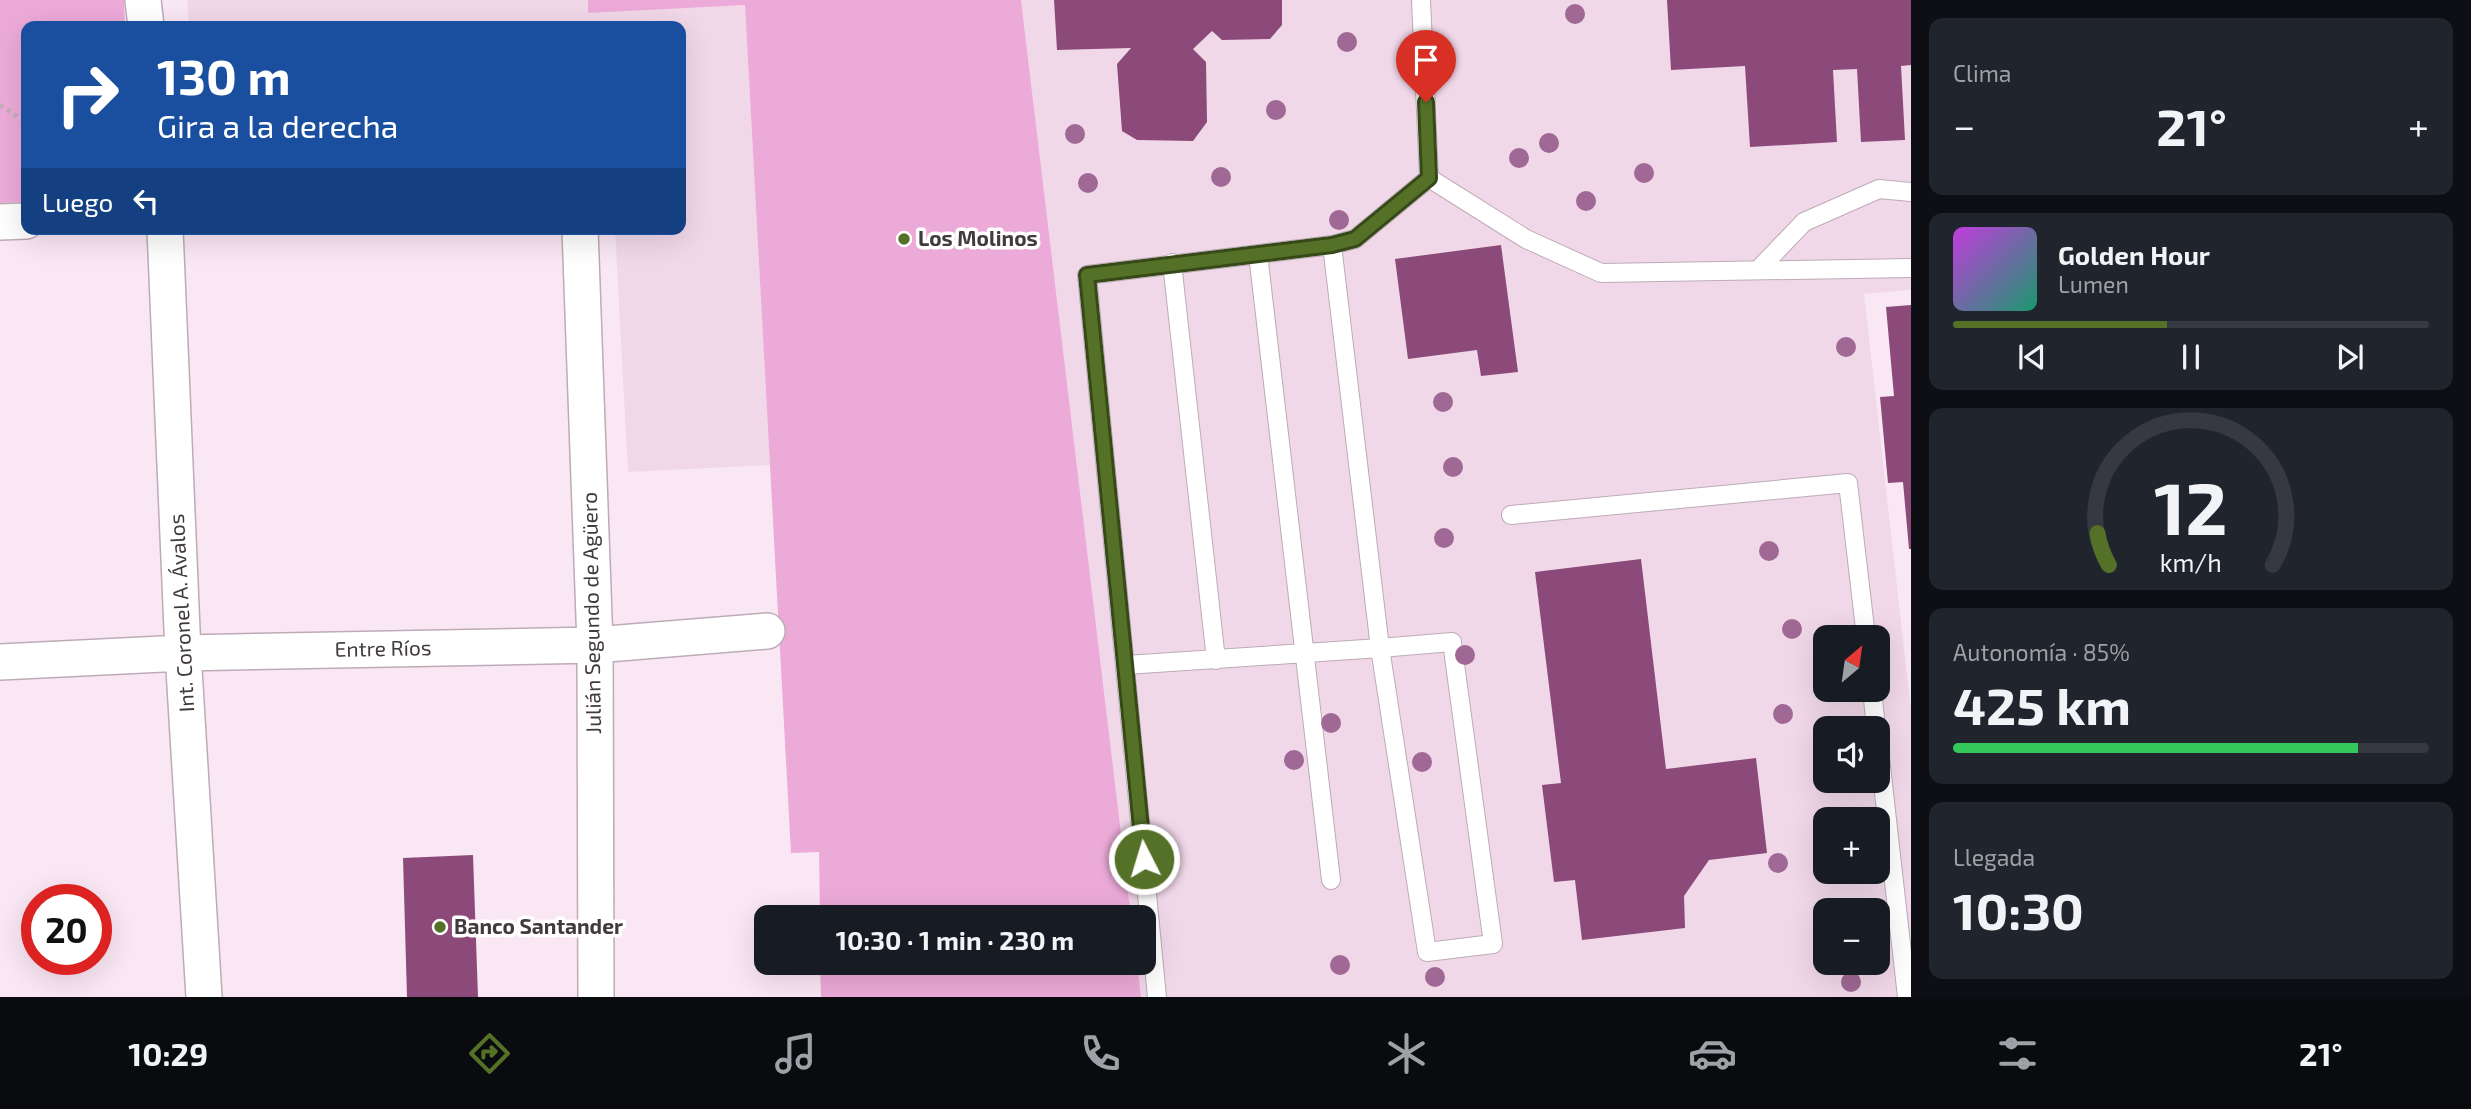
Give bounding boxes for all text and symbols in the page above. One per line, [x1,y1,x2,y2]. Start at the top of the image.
pin [1396,30,1456,102]
icon: arrive [1407,41,1445,79]
text: 130 m [157,46,291,105]
icon: right [42,49,133,140]
text: Clima [1953,59,2011,87]
text: 21° [2156,94,2227,156]
text: − [1953,102,1975,148]
text: + [2408,102,2429,148]
text: Gira a la derecha [157,106,398,144]
icon: left [127,182,165,220]
text: Luego [42,186,113,217]
place label: Los Molinos [918,225,1038,250]
marker: Los Molinos [896,231,912,247]
text: Golden Hour [2058,239,2210,270]
text: Lumen [2058,270,2129,298]
icon: previous [2013,338,2051,376]
icon: pause [2172,338,2210,376]
icon: next [2331,338,2369,376]
text: 12 [2154,462,2228,550]
street label: Julián Segundo de Agüero [576,492,605,734]
street label: Int. Coronel A. Ávalos [163,513,198,713]
text: km/h [2160,546,2222,576]
north arrow [1813,625,1890,702]
map controls [1813,625,1890,975]
street label: Entre Ríos [334,634,432,661]
text: Autonomía · 85% [1953,638,2130,666]
text: 425 km [1953,673,2131,735]
button: sound [1813,716,1890,793]
button: + [1813,807,1890,884]
position arrow [1107,822,1181,896]
text: Llegada [1953,843,2035,871]
text: 10:30 [1953,878,2084,940]
speed limit sign: 20 [21,884,112,975]
button: − [1813,898,1890,975]
place label: Banco Santander [454,913,623,938]
marker: Banco Santander [432,919,448,935]
text: 10:30 · 1 min · 230 m [836,924,1074,955]
icon: directions [465,1029,514,1078]
icon: music [771,1029,820,1078]
icon: phone [1076,1029,1125,1078]
icon: climate [1382,1029,1431,1078]
icon: car [1688,1029,1737,1078]
icon: filters [1993,1029,2042,1078]
text: 10:29 [128,1034,208,1072]
text: 21° [2299,1034,2343,1072]

